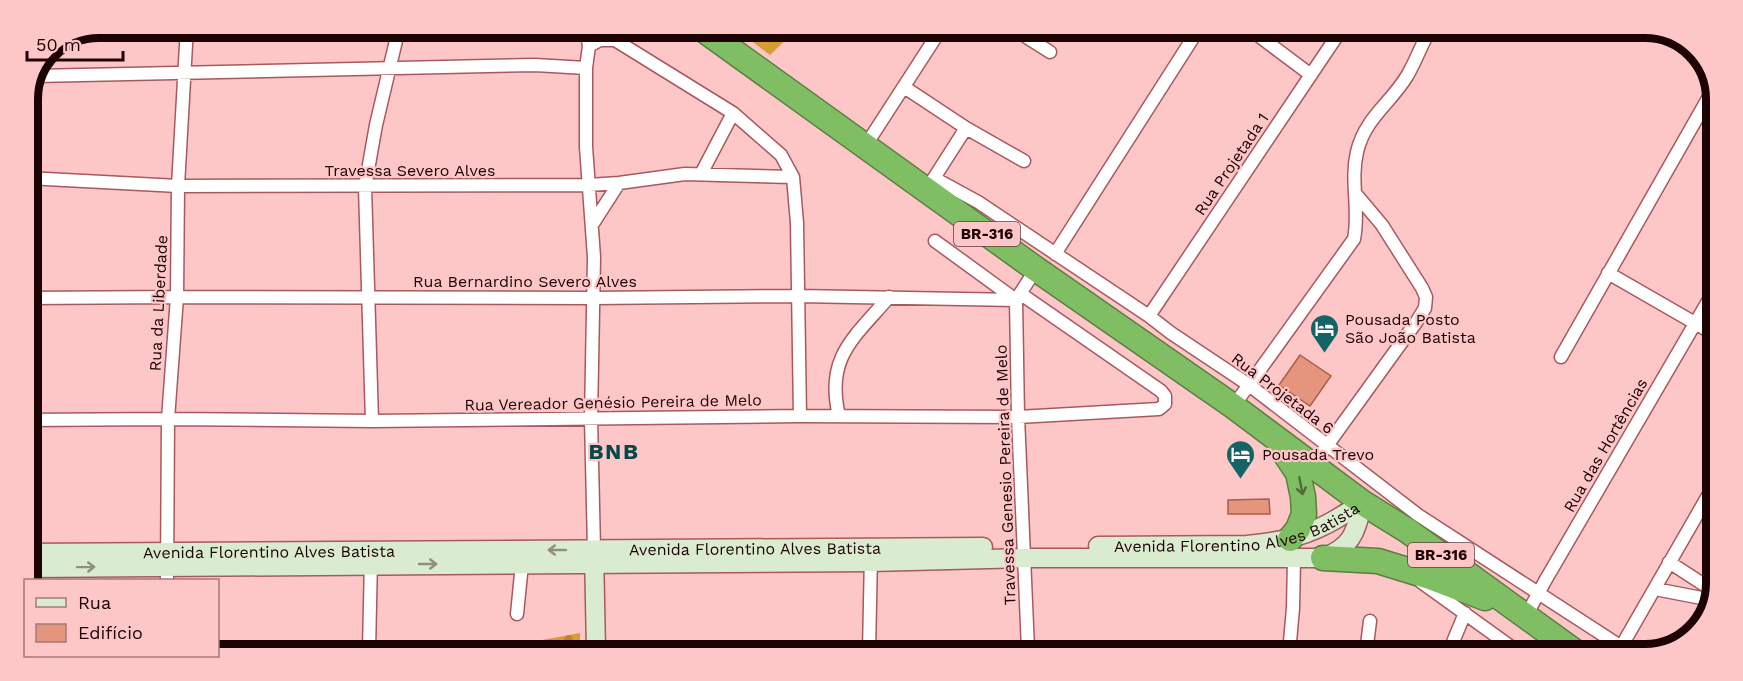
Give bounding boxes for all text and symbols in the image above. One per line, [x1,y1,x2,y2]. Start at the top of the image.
scale bar [27,24,123,62]
text: 50 m [36,34,81,55]
street label: Rua Projetada 1 [1190,110,1273,219]
street label: Travessa Severo Alves [325,161,495,180]
road number: BR-316 [954,222,1020,246]
street label: Rua da Liberdade [145,234,172,372]
street label: Rua Bernardino Severo Alves [413,272,637,291]
place label: Pousada Posto São João Batista [1345,310,1476,347]
hotel icon: Pousada Posto São João Batista [1308,312,1340,354]
street label: Travessa Genesio Pereira de Melo [991,344,1020,606]
street label: Rua Projetada 6 [1228,349,1338,438]
street label: Rua das Hortências [1559,375,1651,515]
street label: Rua Vereador Genésio Pereira de Melo [464,390,762,415]
hotel icon: Pousada Trevo [1225,438,1257,480]
district label: BNB [589,439,639,464]
place label: Pousada Trevo [1262,445,1374,464]
one-way arrow [1296,476,1307,496]
street label: Avenida Florentino Alves Batista [1114,498,1363,556]
street label: Avenida Florentino Alves Batista [629,539,881,559]
street label: Avenida Florentino Alves Batista [143,542,395,562]
road number: BR-316 [1408,543,1474,567]
one-way arrow [548,544,568,556]
one-way arrow [417,558,437,570]
one-way arrow [75,561,95,573]
legend [24,579,219,657]
text: Rua [78,592,111,613]
text: Edifício [78,622,143,643]

